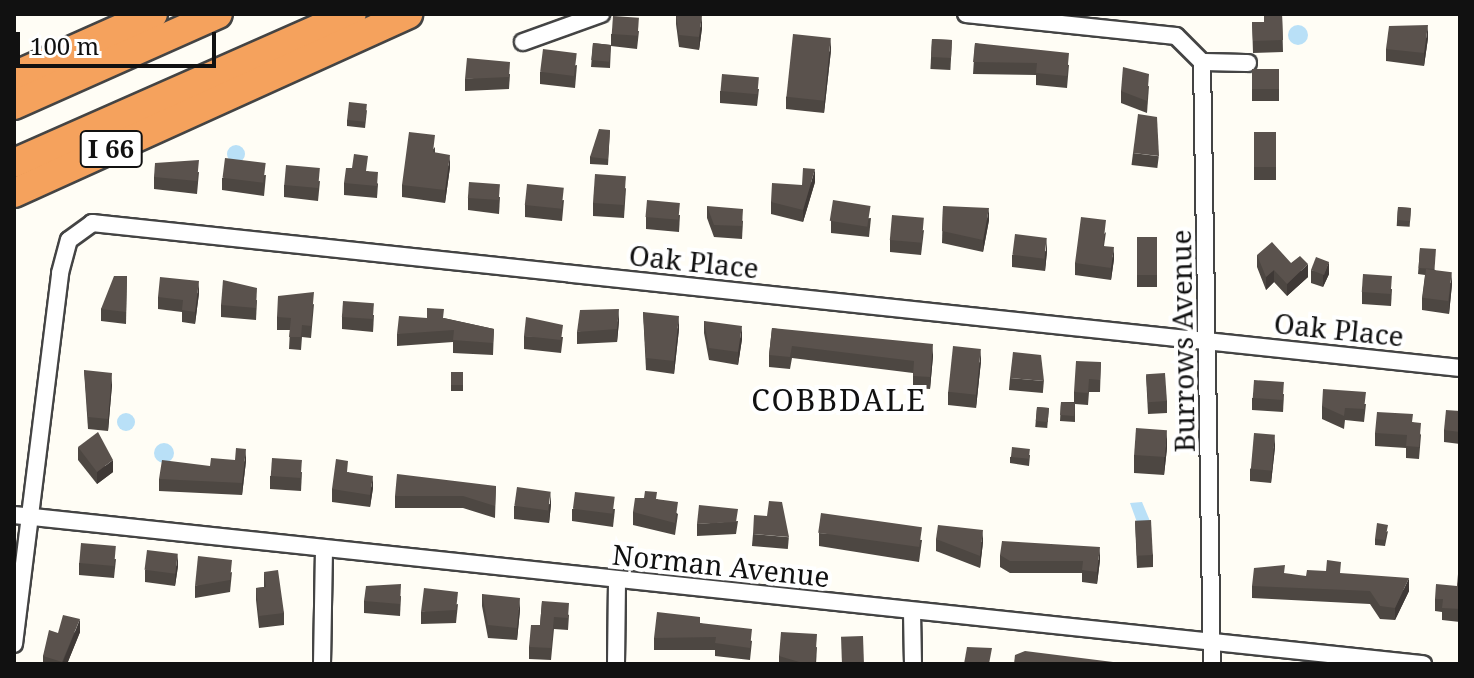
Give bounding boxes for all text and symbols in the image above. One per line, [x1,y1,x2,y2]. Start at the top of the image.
scale bar [20,16,220,66]
text: 100 m [30,29,99,62]
road number: I 66 [79,127,143,171]
street label: Burrows Avenue [1163,229,1201,453]
street label: Oak Place [627,237,761,285]
street label: Oak Place [1272,305,1406,353]
district label: COBBDALE [751,382,927,418]
street label: Norman Avenue [611,537,831,593]

